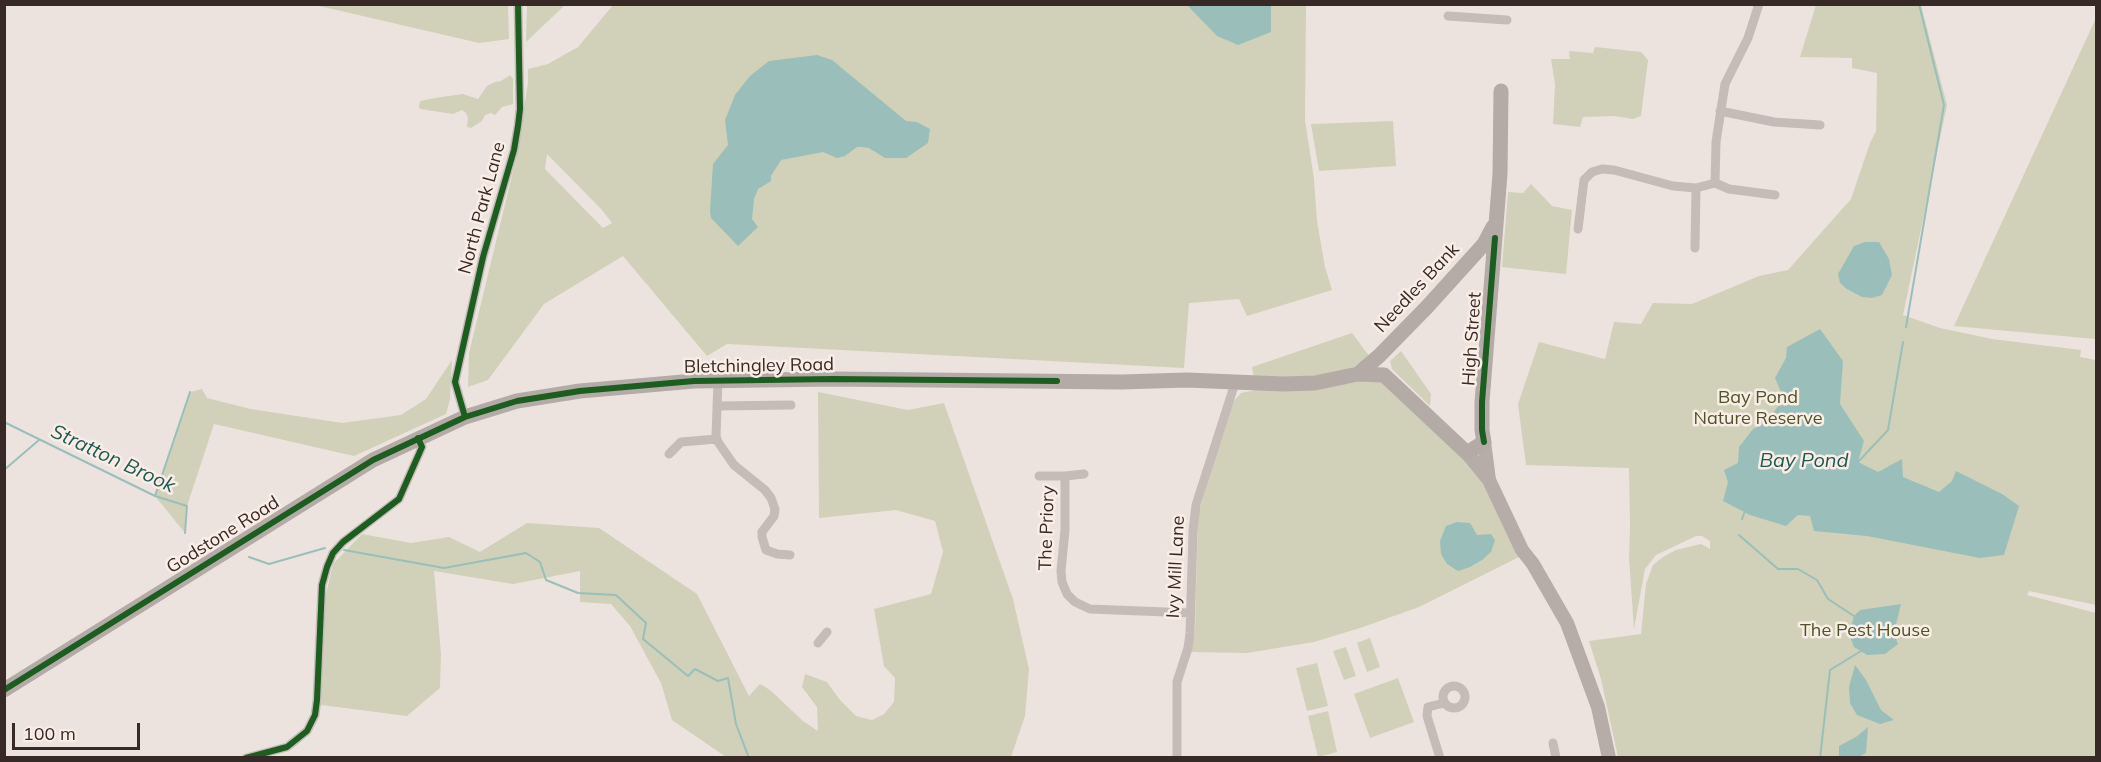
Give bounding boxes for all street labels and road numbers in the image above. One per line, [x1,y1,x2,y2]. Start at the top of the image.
street label: North Park Lane [454,140,510,276]
street label: Needles Bank [1370,239,1464,337]
street label: High Street [1458,291,1486,387]
street label: Bletchingley Road [684,354,834,378]
street label: The Priory [1035,485,1059,571]
street label: Godstone Road [163,492,283,578]
street label: Ivy Mill Lane [1163,515,1189,619]

